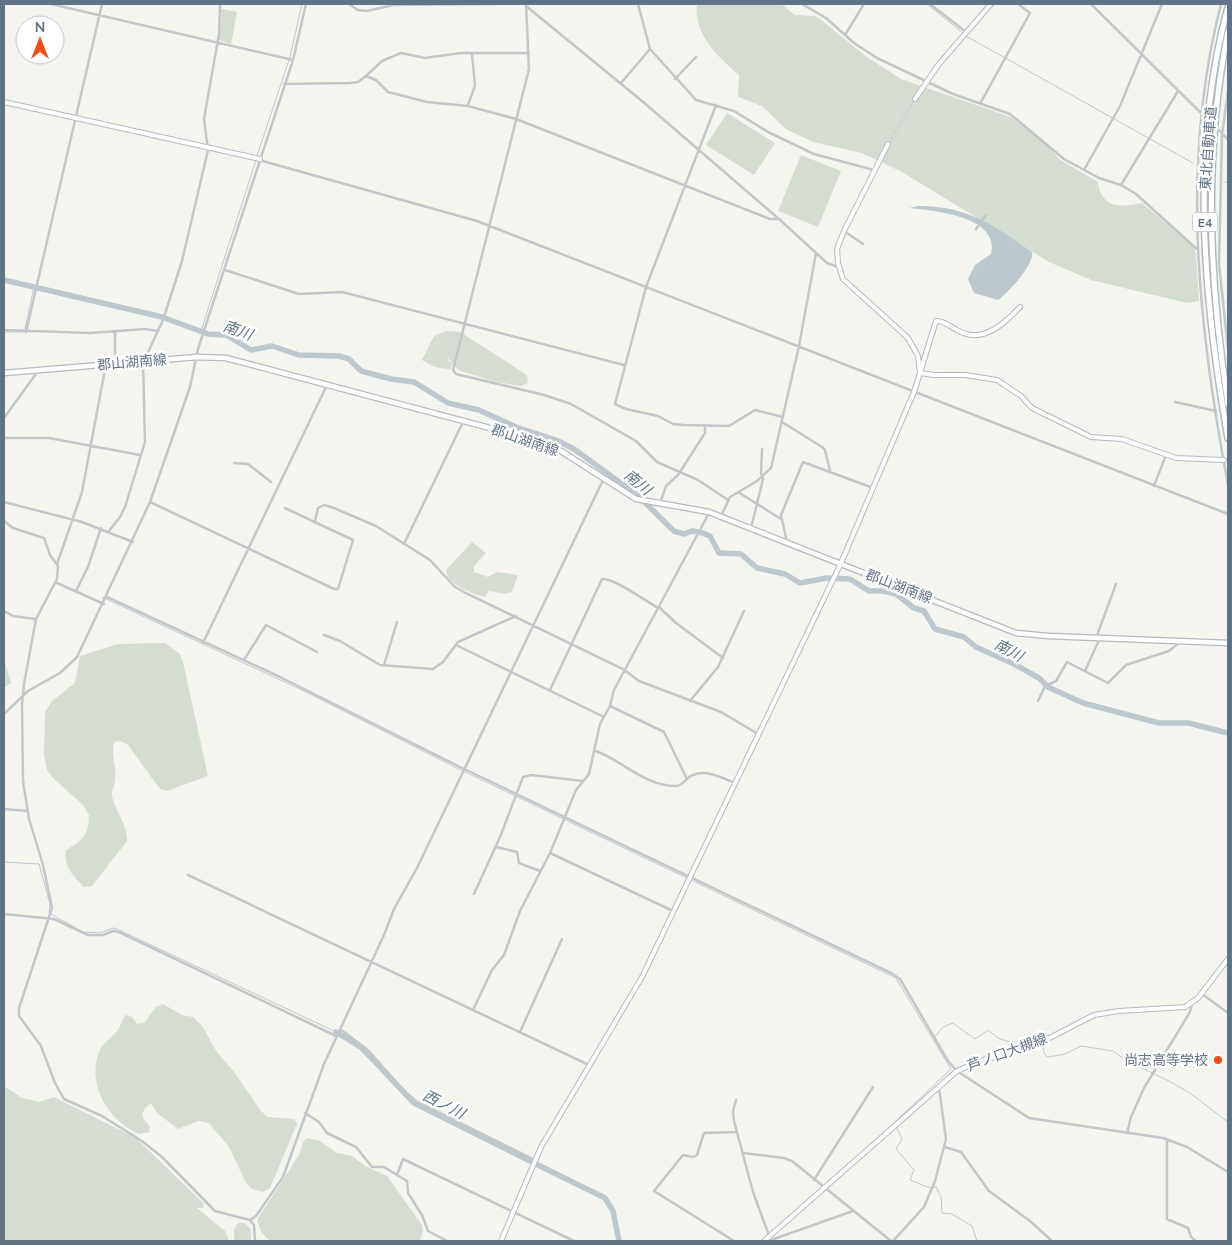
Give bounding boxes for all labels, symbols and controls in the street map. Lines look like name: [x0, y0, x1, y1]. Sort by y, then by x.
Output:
north arrow: [15, 15, 65, 65]
text: N: [35, 18, 45, 36]
street label: 東北自動車道: [1196, 105, 1220, 191]
road number: E4: [1192, 212, 1218, 232]
water label: 南川: [221, 316, 257, 345]
street label: 郡山湖南線: [96, 350, 168, 374]
street label: 郡山湖南線: [489, 420, 561, 460]
water label: 南川: [620, 465, 657, 500]
street label: 郡山湖南線: [863, 565, 935, 607]
water label: 南川: [991, 635, 1028, 666]
street label: 芦ノ口大槻線: [964, 1029, 1050, 1075]
place label: 尚志高等学校: [1124, 1051, 1208, 1069]
marker: 尚志高等学校: [1212, 1054, 1224, 1066]
water label: 西ノ川: [420, 1085, 470, 1124]

